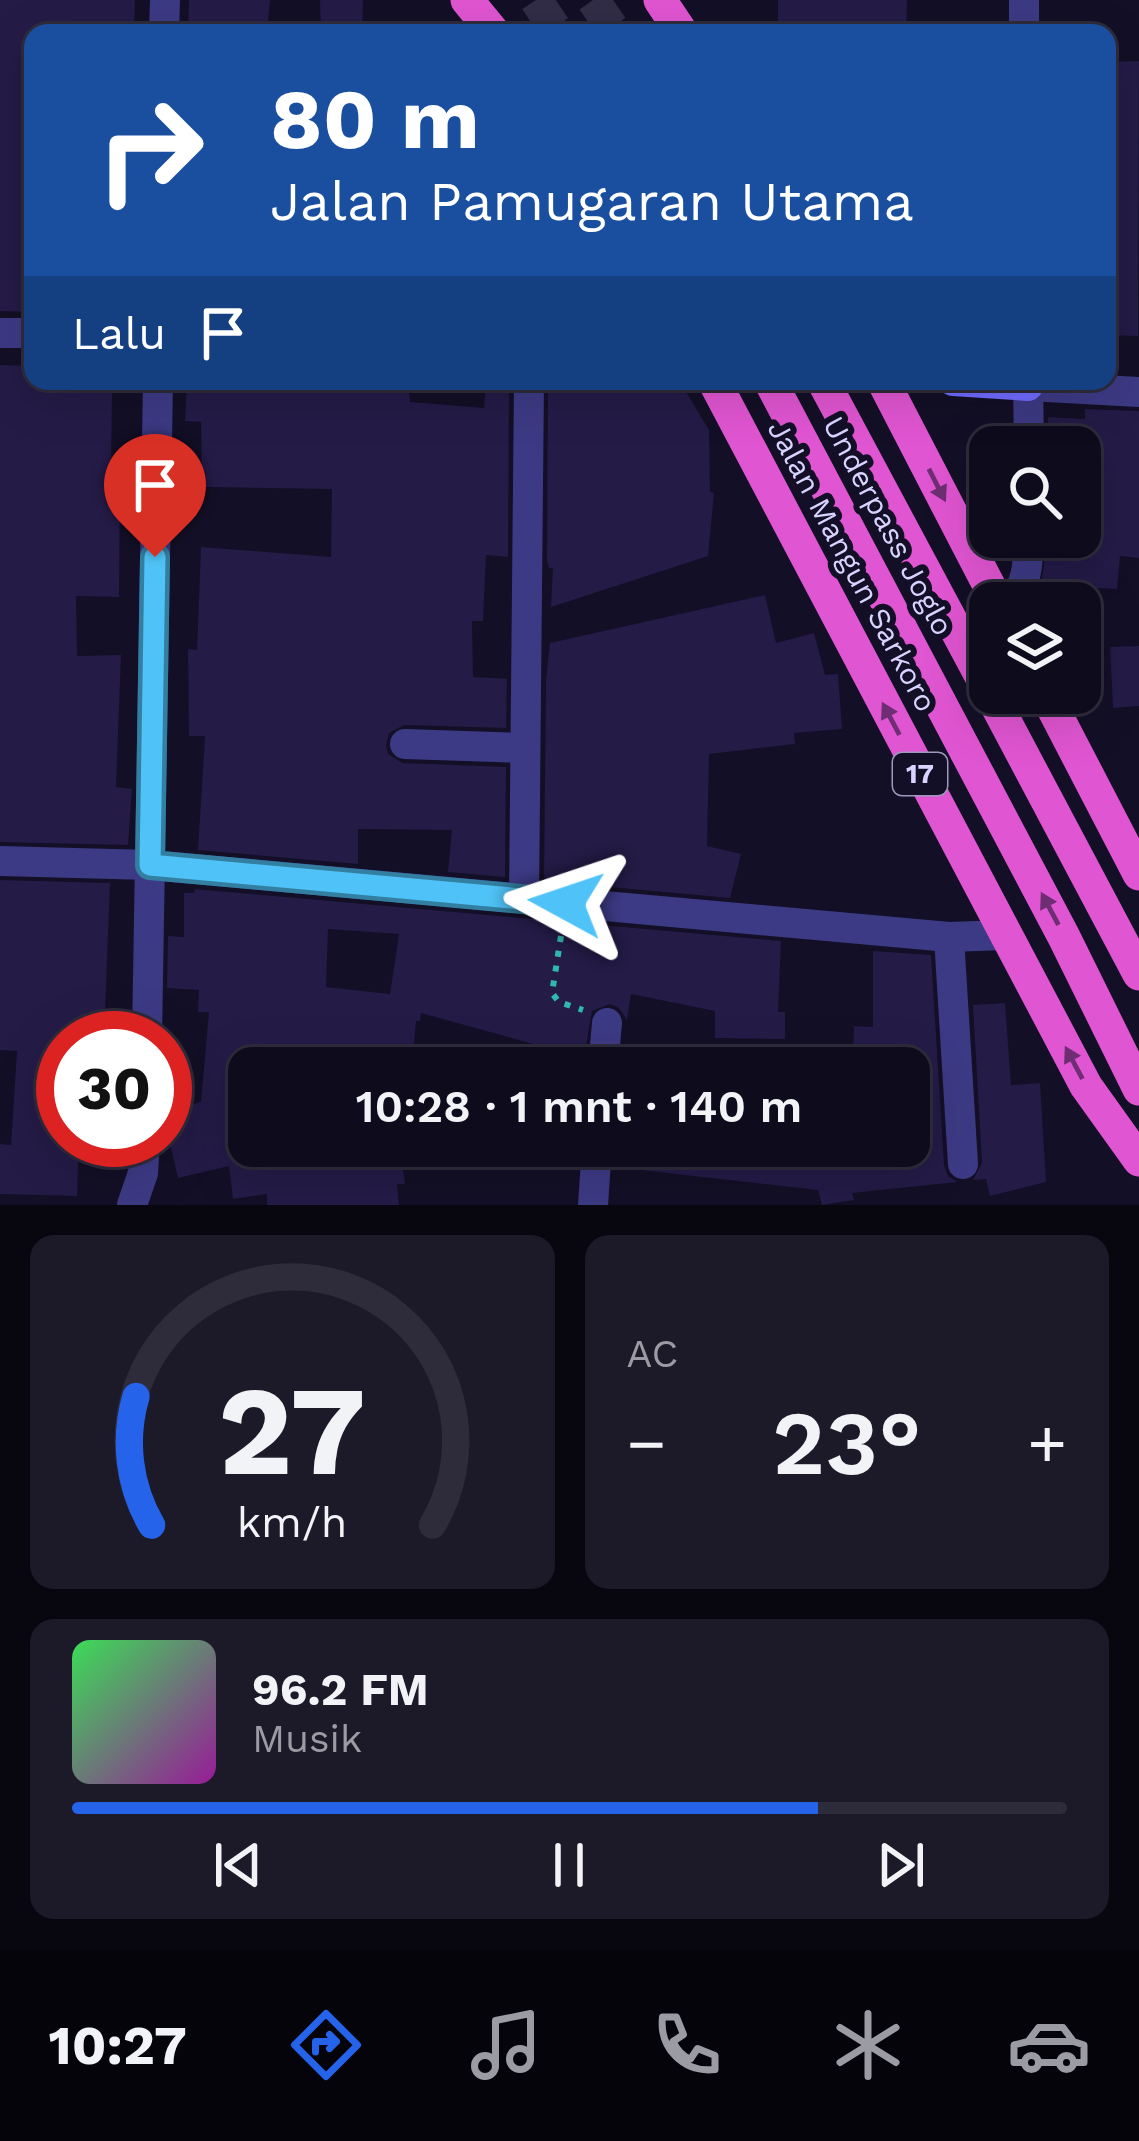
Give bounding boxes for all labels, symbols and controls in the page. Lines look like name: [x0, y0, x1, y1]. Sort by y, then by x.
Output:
text: 80 m: [270, 70, 480, 168]
icon: right: [72, 72, 228, 228]
text: Jalan Pamugaran Utama: [270, 170, 914, 233]
icon: arrive: [190, 300, 256, 366]
text: Lalu: [72, 307, 166, 360]
street label: Underpass Joglo: [816, 410, 961, 641]
street label: Jalan Mangun Sarkoro: [761, 414, 944, 717]
map controls: [969, 426, 1101, 714]
button: search: [969, 426, 1101, 558]
pin: [104, 434, 206, 557]
icon: arrive: [122, 452, 188, 518]
one-way arrow: [926, 468, 946, 502]
button: layers: [969, 582, 1101, 714]
one-way arrow: [882, 701, 902, 736]
road number: 17: [893, 753, 947, 795]
position arrow: [503, 840, 629, 966]
one-way arrow: [1040, 892, 1060, 927]
speed limit sign: 30: [36, 1011, 192, 1167]
one-way arrow: [1064, 1046, 1085, 1081]
text: 10:28 · 1 mnt · 140 m: [356, 1080, 802, 1133]
text: AC: [627, 1331, 678, 1376]
text: 27: [218, 1358, 366, 1504]
text: 23°: [772, 1390, 922, 1496]
text: −: [627, 1405, 666, 1482]
text: +: [1027, 1405, 1067, 1482]
text: km/h: [237, 1497, 347, 1547]
text: 96.2 FM: [252, 1663, 429, 1716]
text: Musik: [252, 1716, 362, 1761]
icon: previous: [205, 1832, 271, 1898]
icon: pause: [536, 1832, 602, 1898]
icon: next: [868, 1832, 934, 1898]
icon: directions: [284, 2003, 368, 2087]
icon: music: [464, 2003, 548, 2087]
icon: phone: [645, 2003, 729, 2087]
icon: climate: [826, 2003, 910, 2087]
icon: car: [1007, 2003, 1091, 2087]
text: 10:27: [48, 2014, 187, 2077]

